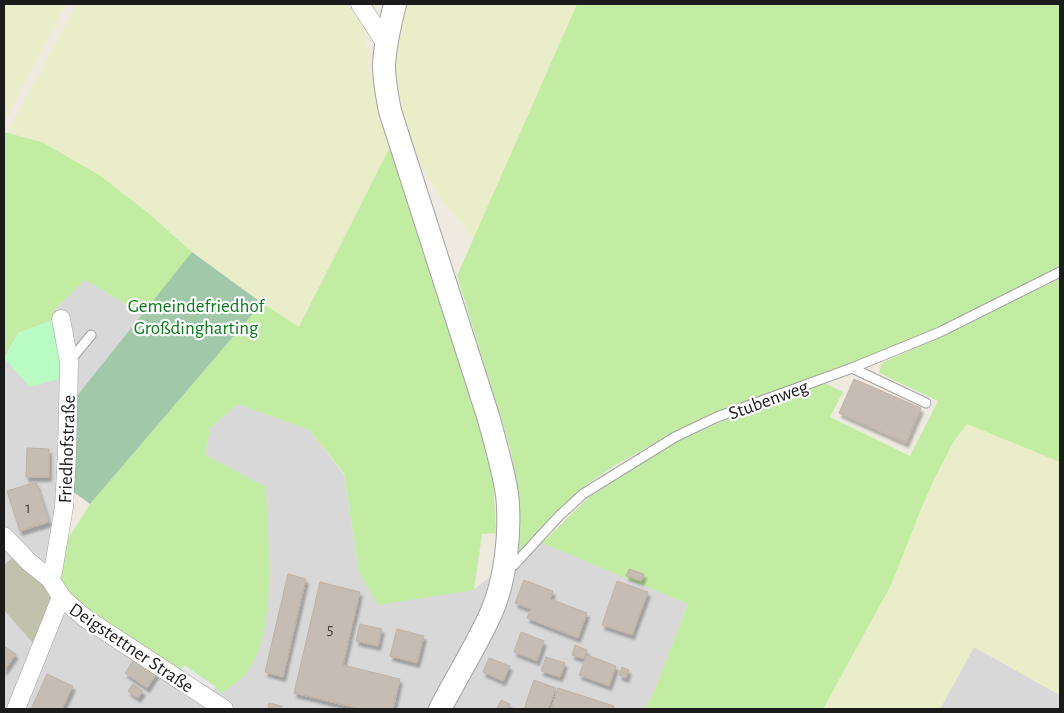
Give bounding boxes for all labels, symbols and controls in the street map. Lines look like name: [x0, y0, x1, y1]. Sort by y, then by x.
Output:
park label: Gemeindefriedhof Großdingharting: [128, 297, 265, 338]
street label: Stubenweg: [726, 377, 811, 424]
street label: Friedhofstraße: [56, 394, 79, 504]
house number: 1: [25, 500, 31, 516]
street label: Deigstettner Straße: [66, 600, 197, 697]
house number: 5: [327, 621, 333, 637]

